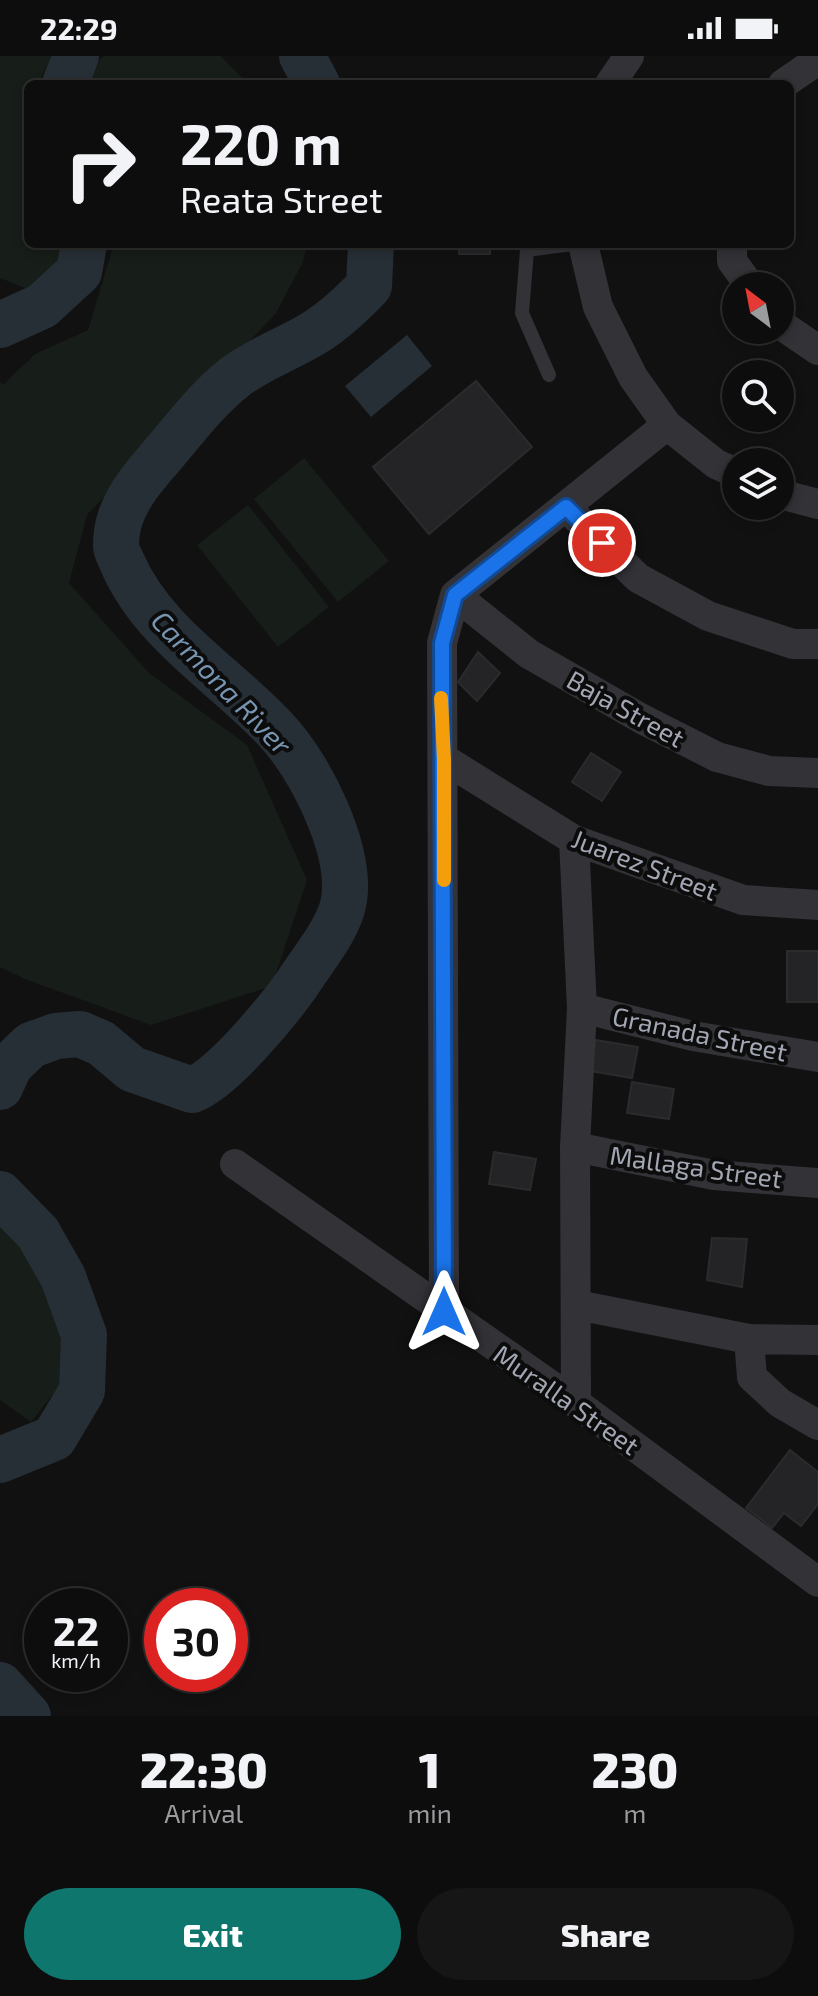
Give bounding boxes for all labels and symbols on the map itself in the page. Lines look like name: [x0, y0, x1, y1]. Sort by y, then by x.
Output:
north arrow: [722, 272, 794, 344]
pin: [568, 509, 636, 577]
water label: Carmona River: [145, 603, 300, 762]
street label: Baja Street: [562, 663, 690, 753]
street label: Juarez Street: [568, 822, 722, 906]
street label: Granada Street: [610, 999, 790, 1067]
street label: Mallaga Street: [608, 1139, 784, 1193]
position arrow: [402, 1270, 486, 1354]
street label: Muralla Street: [488, 1338, 646, 1461]
speed limit sign: 30: [144, 1588, 248, 1692]

